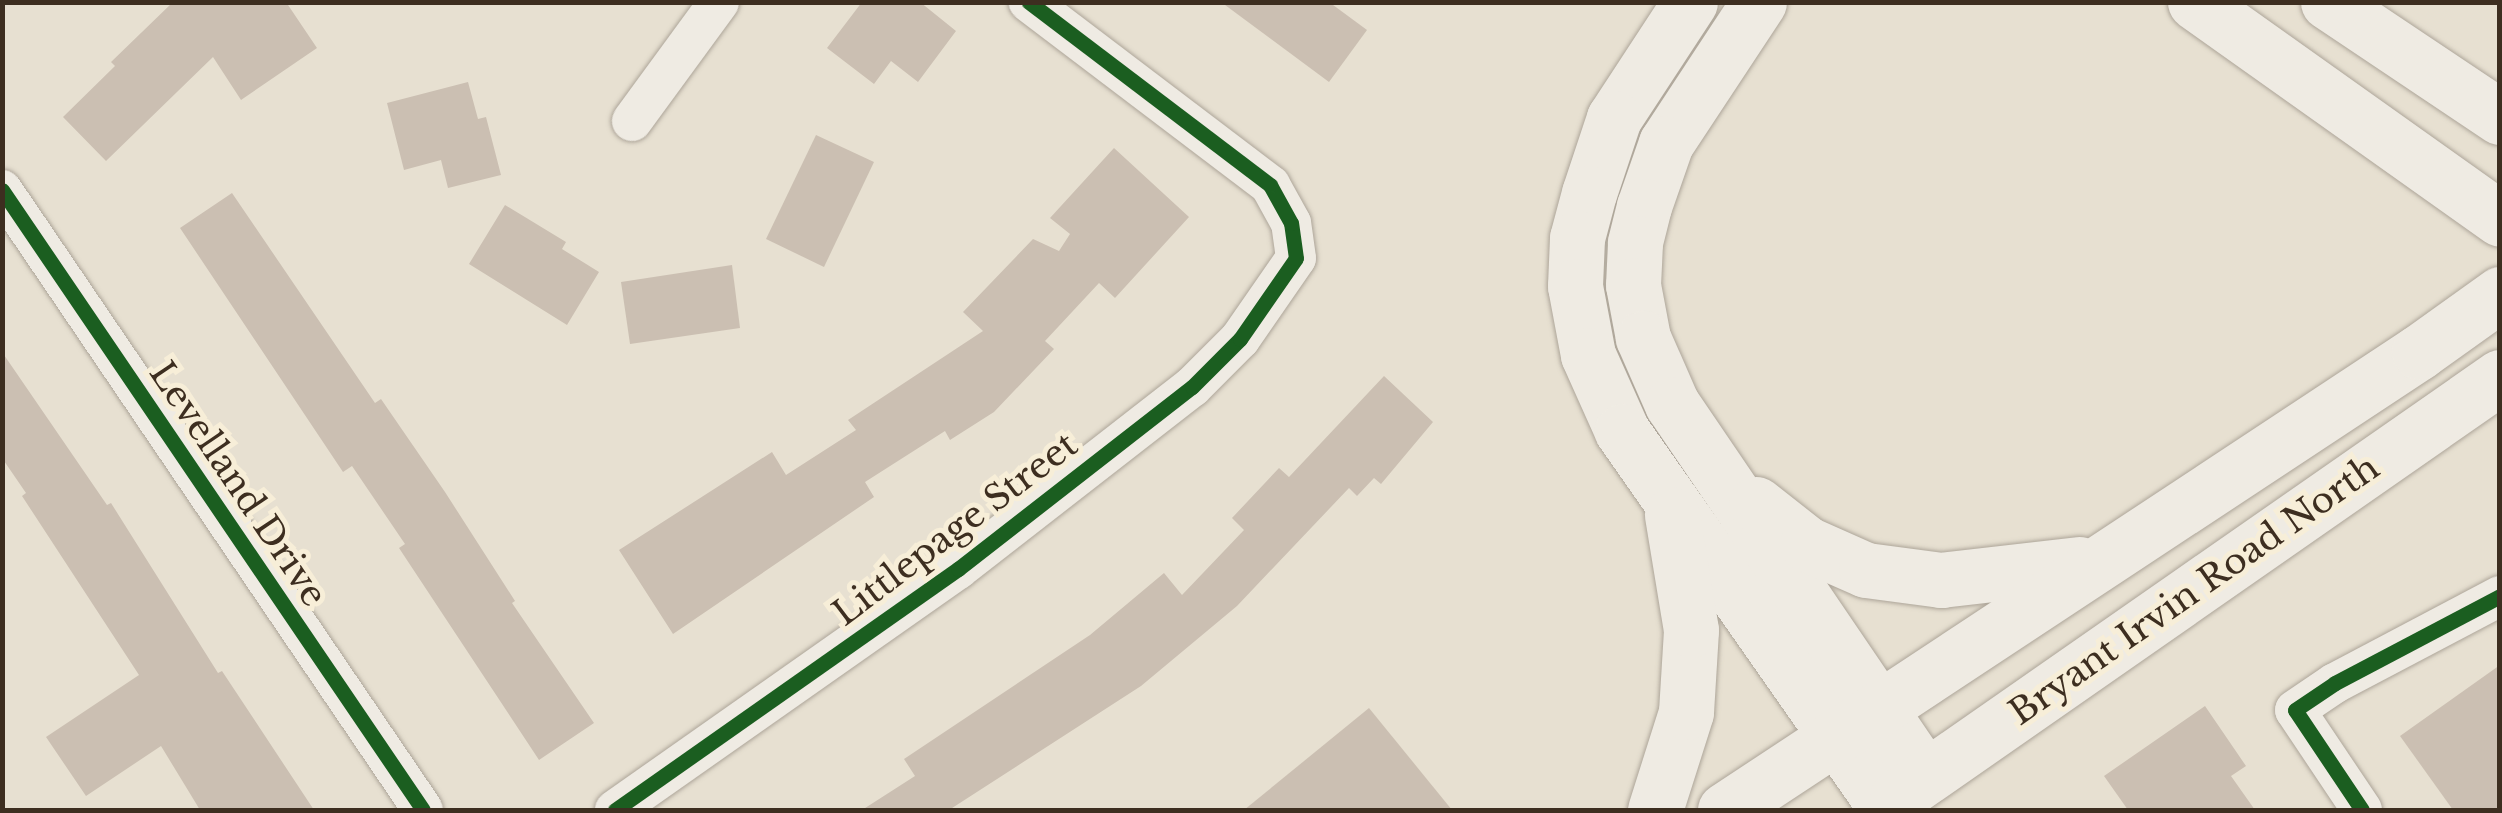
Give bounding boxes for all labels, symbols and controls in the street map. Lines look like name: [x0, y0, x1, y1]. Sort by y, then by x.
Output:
street label: Levelland Drive: [141, 354, 335, 614]
street label: Littlepage Street: [825, 424, 1085, 634]
street label: Bryant Irvin Road North: [2001, 446, 2387, 734]

